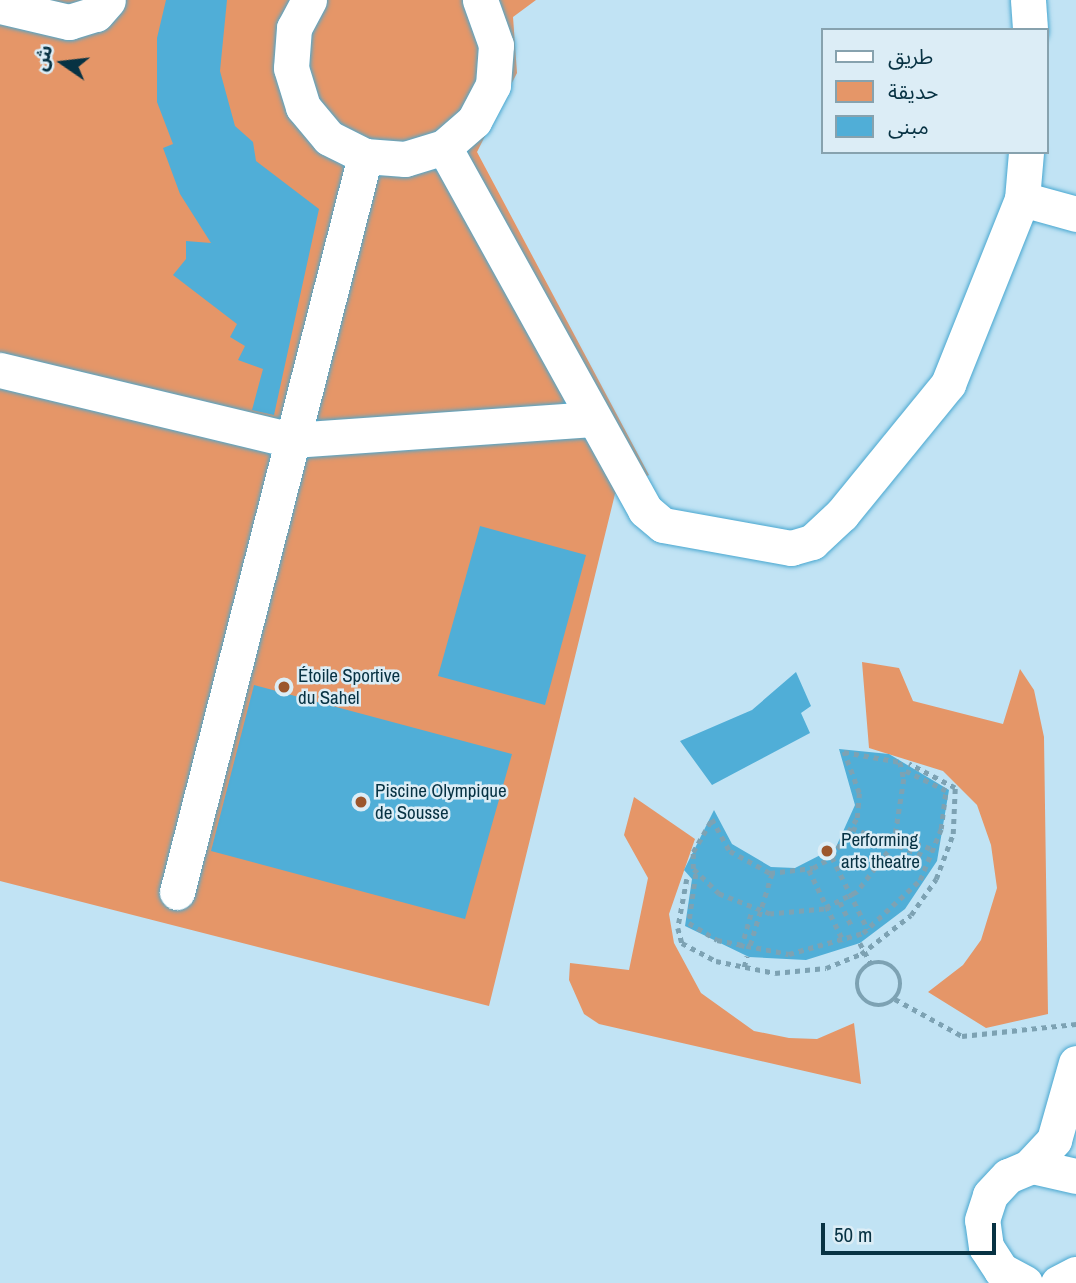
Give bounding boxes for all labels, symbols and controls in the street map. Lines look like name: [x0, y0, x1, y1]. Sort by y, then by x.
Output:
north arrow: [28, 28, 98, 98]
legend: [820, 28, 1048, 154]
text: ش: [27, 42, 58, 74]
text: طريق: [888, 42, 933, 71]
text: حديقة: [888, 77, 938, 106]
text: مبنى: [888, 112, 929, 141]
place label: Étoile Sportive du Sahel: [298, 665, 400, 709]
marker: Étoile Sportive du Sahel: [276, 679, 292, 695]
place label: Piscine Olympique de Sousse: [375, 780, 507, 824]
marker: Piscine Olympique de Sousse: [353, 794, 369, 810]
place label: Performing arts theatre: [841, 829, 920, 873]
marker: Performing arts theatre: [819, 843, 835, 859]
scale bar: [824, 1210, 999, 1254]
text: 50 m: [834, 1220, 872, 1249]

